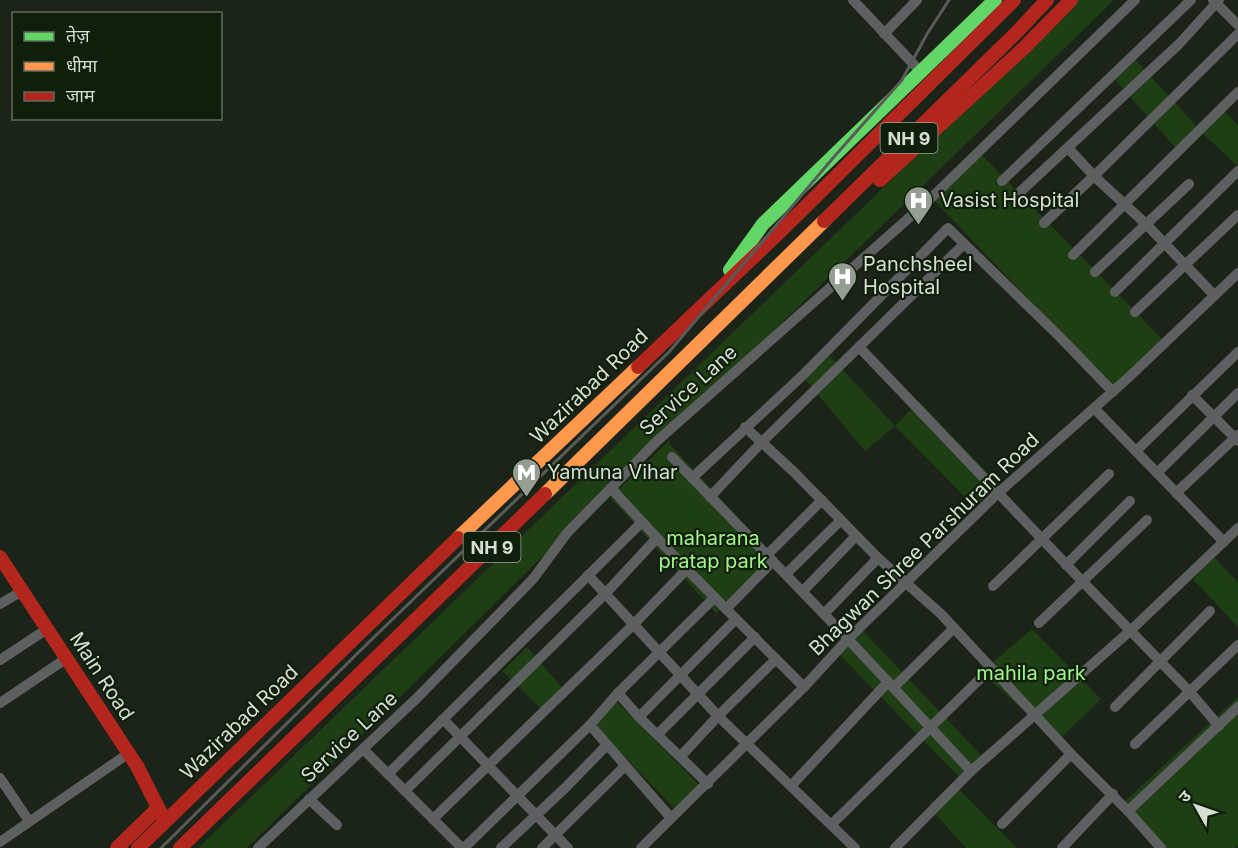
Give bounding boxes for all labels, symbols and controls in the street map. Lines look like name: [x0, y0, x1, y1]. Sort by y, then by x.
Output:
legend: [12, 12, 222, 120]
text: तेज़: [66, 25, 90, 46]
text: धीमा: [66, 55, 97, 76]
text: जाम: [66, 85, 96, 106]
road number: NH 9: [880, 123, 938, 153]
hospital icon: Vasist Hospital: [903, 184, 935, 226]
place label: Vasist Hospital: [940, 188, 1079, 212]
place label: Panchsheel Hospital: [863, 252, 973, 299]
hospital icon: Panchsheel Hospital: [826, 260, 858, 302]
street label: Wazirabad Road: [525, 324, 653, 448]
street label: Service Lane: [634, 340, 742, 440]
street label: Bhagwan Shree Parshuram Road: [804, 428, 1044, 660]
metro station icon: Yamuna Vihar: [510, 456, 542, 498]
place label: Yamuna Vihar: [547, 460, 678, 484]
park label: maharana pratap park: [658, 526, 768, 573]
road number: NH 9: [464, 532, 520, 562]
street label: Main Road: [65, 628, 139, 724]
street label: Wazirabad Road: [175, 660, 303, 784]
park label: mahila park: [976, 661, 1086, 685]
street label: Service Lane: [296, 686, 402, 788]
north arrow: [1166, 776, 1226, 836]
text: उ: [1174, 786, 1196, 806]

